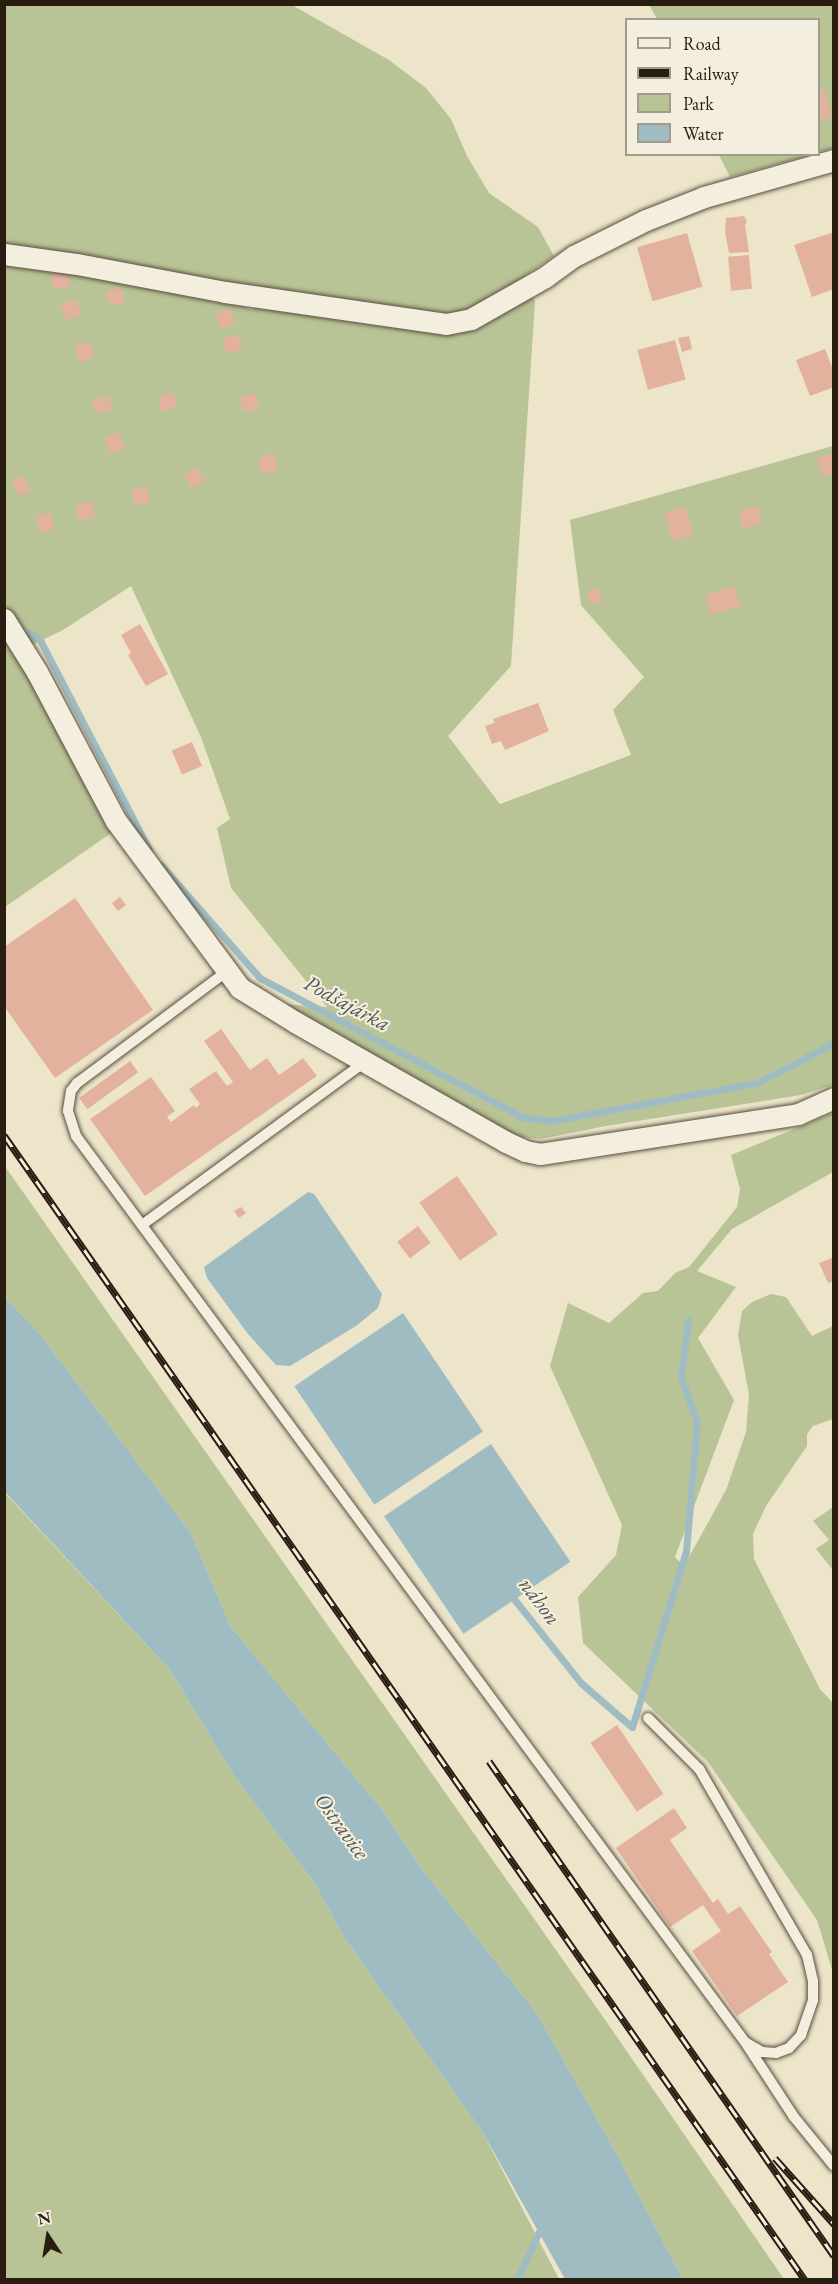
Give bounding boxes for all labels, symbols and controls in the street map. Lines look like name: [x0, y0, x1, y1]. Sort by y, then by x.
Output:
legend: [625, 18, 820, 156]
text: Road: [683, 32, 721, 55]
text: Railway: [683, 62, 739, 85]
text: Park: [683, 92, 714, 115]
text: Water: [683, 122, 724, 145]
water label: Podšajárka: [299, 969, 395, 1037]
water label: náhon: [514, 1572, 566, 1630]
water label: Ostravice: [309, 1788, 375, 1864]
north arrow: [18, 2206, 78, 2266]
text: N: [36, 2206, 53, 2230]

